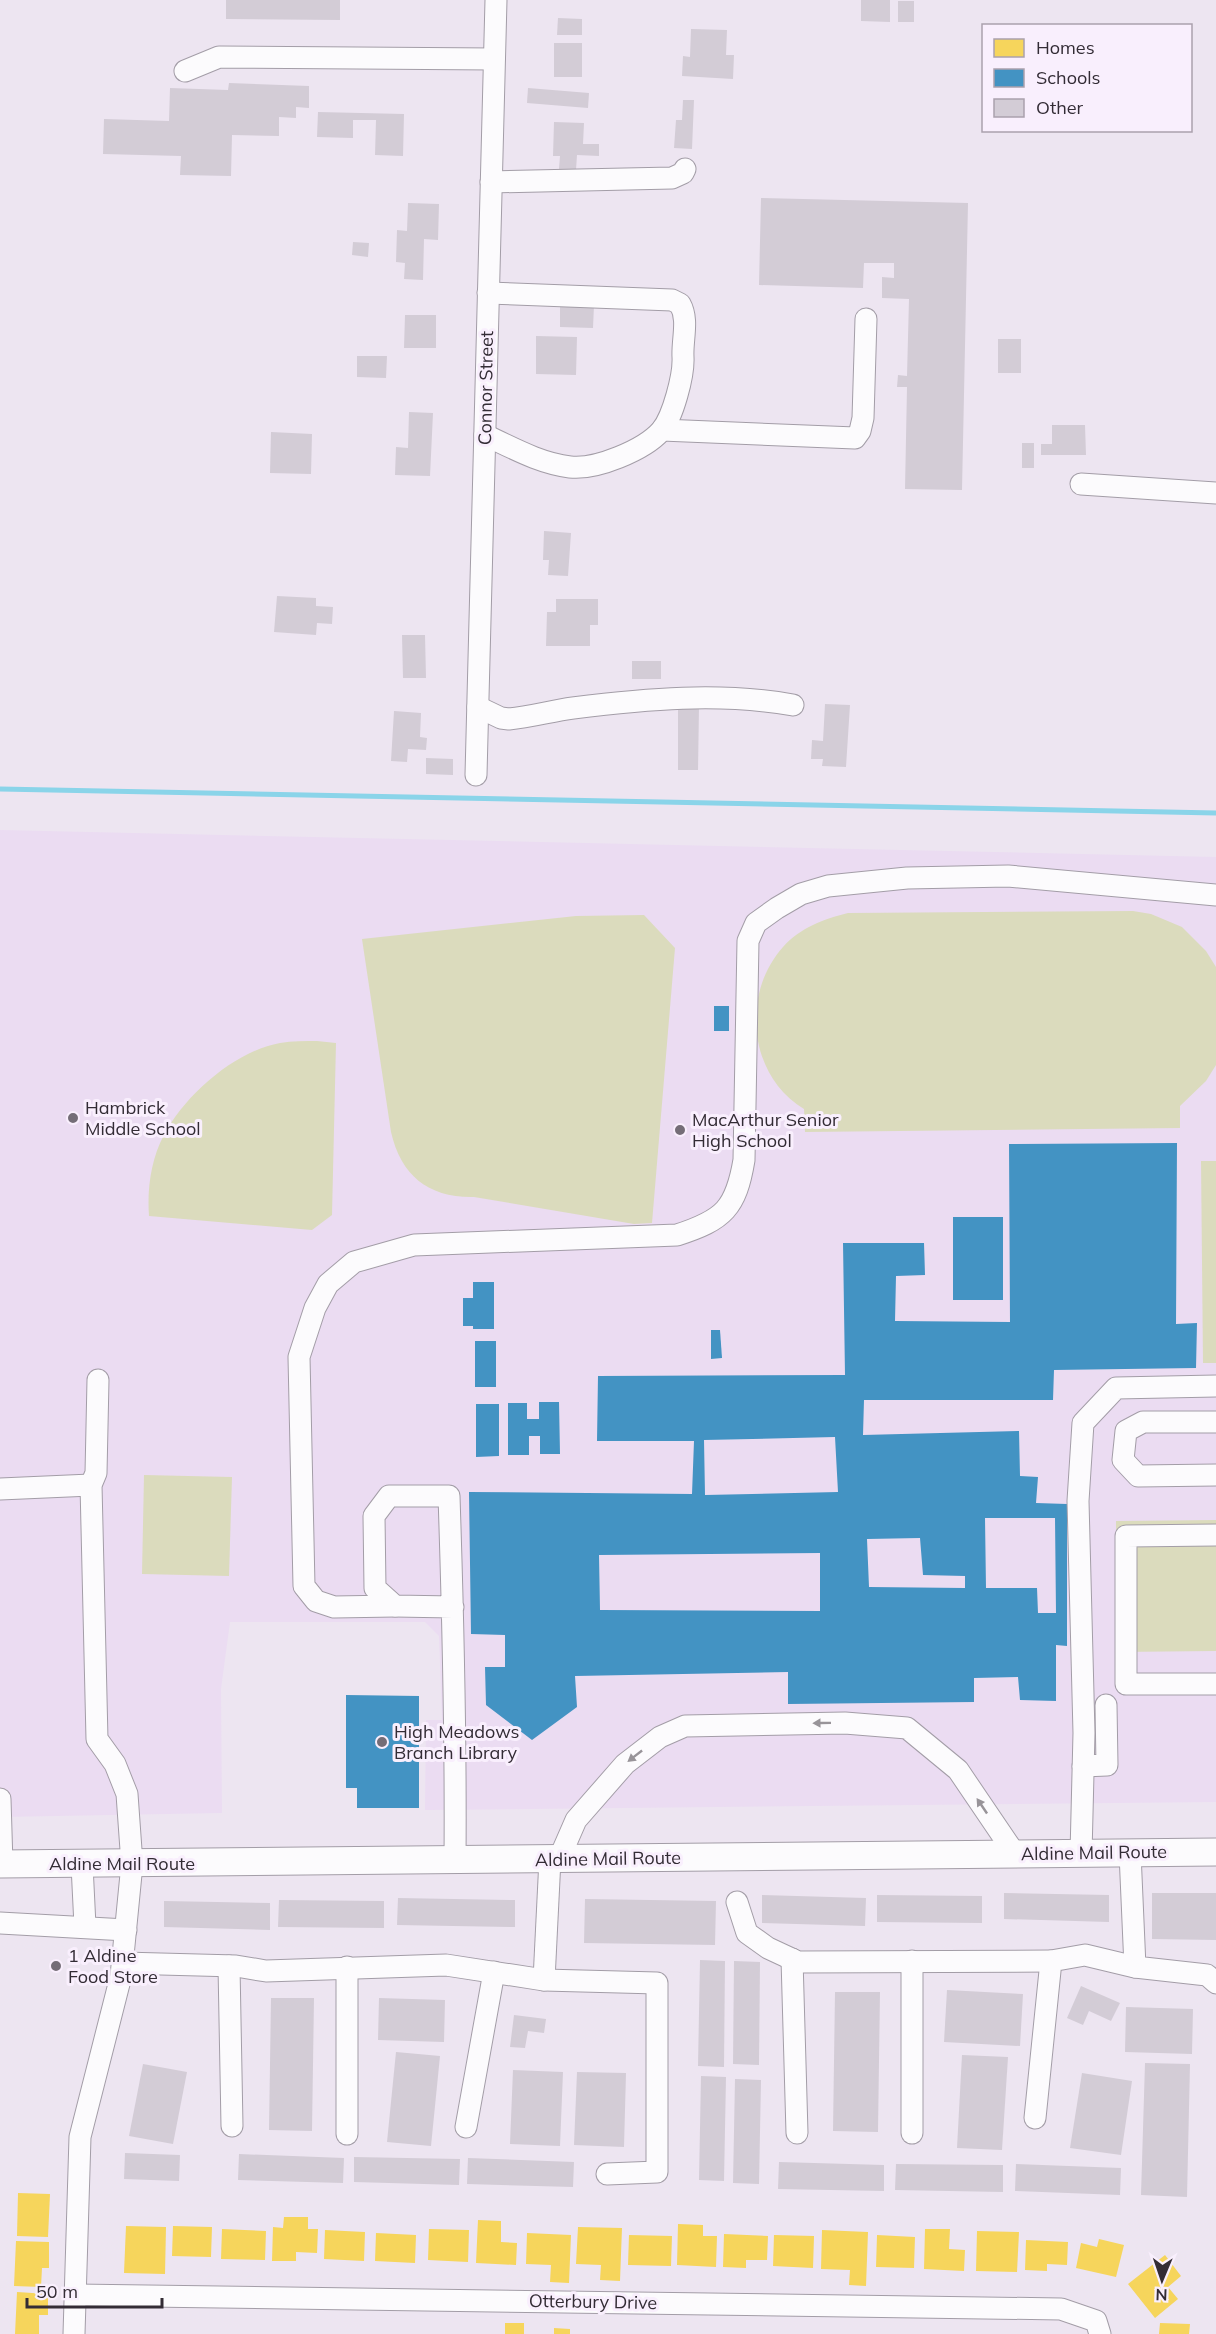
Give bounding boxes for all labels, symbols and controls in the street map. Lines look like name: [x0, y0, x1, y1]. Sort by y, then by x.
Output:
legend: [982, 24, 1192, 132]
text: Homes: [1036, 36, 1095, 59]
text: Schools: [1036, 66, 1101, 89]
text: Other: [1036, 96, 1084, 119]
street label: Connor Street: [473, 331, 498, 445]
place label: Hambrick Middle School: [85, 1096, 201, 1140]
place label: MacArthur Senior High School: [692, 1108, 839, 1152]
marker: Hambrick Middle School: [66, 1111, 80, 1125]
marker: MacArthur Senior High School: [673, 1123, 687, 1137]
one-way arrow: [812, 1719, 831, 1728]
place label: High Meadows Branch Library: [394, 1720, 520, 1764]
marker: High Meadows Branch Library: [375, 1735, 389, 1749]
one-way arrow: [628, 1749, 643, 1761]
one-way arrow: [977, 1798, 988, 1814]
street label: Aldine Mail Route: [1021, 1840, 1167, 1865]
street label: Aldine Mail Route: [535, 1846, 681, 1871]
street label: Aldine Mail Route: [49, 1852, 195, 1875]
place label: 1 Aldine Food Store: [68, 1944, 158, 1988]
marker: 1 Aldine Food Store: [49, 1959, 63, 1973]
north arrow: [1132, 2250, 1192, 2310]
scale bar: [27, 2271, 162, 2309]
text: 50 m: [36, 2280, 78, 2303]
text: N: [1155, 2285, 1168, 2305]
street label: Otterbury Drive: [529, 2289, 657, 2314]

